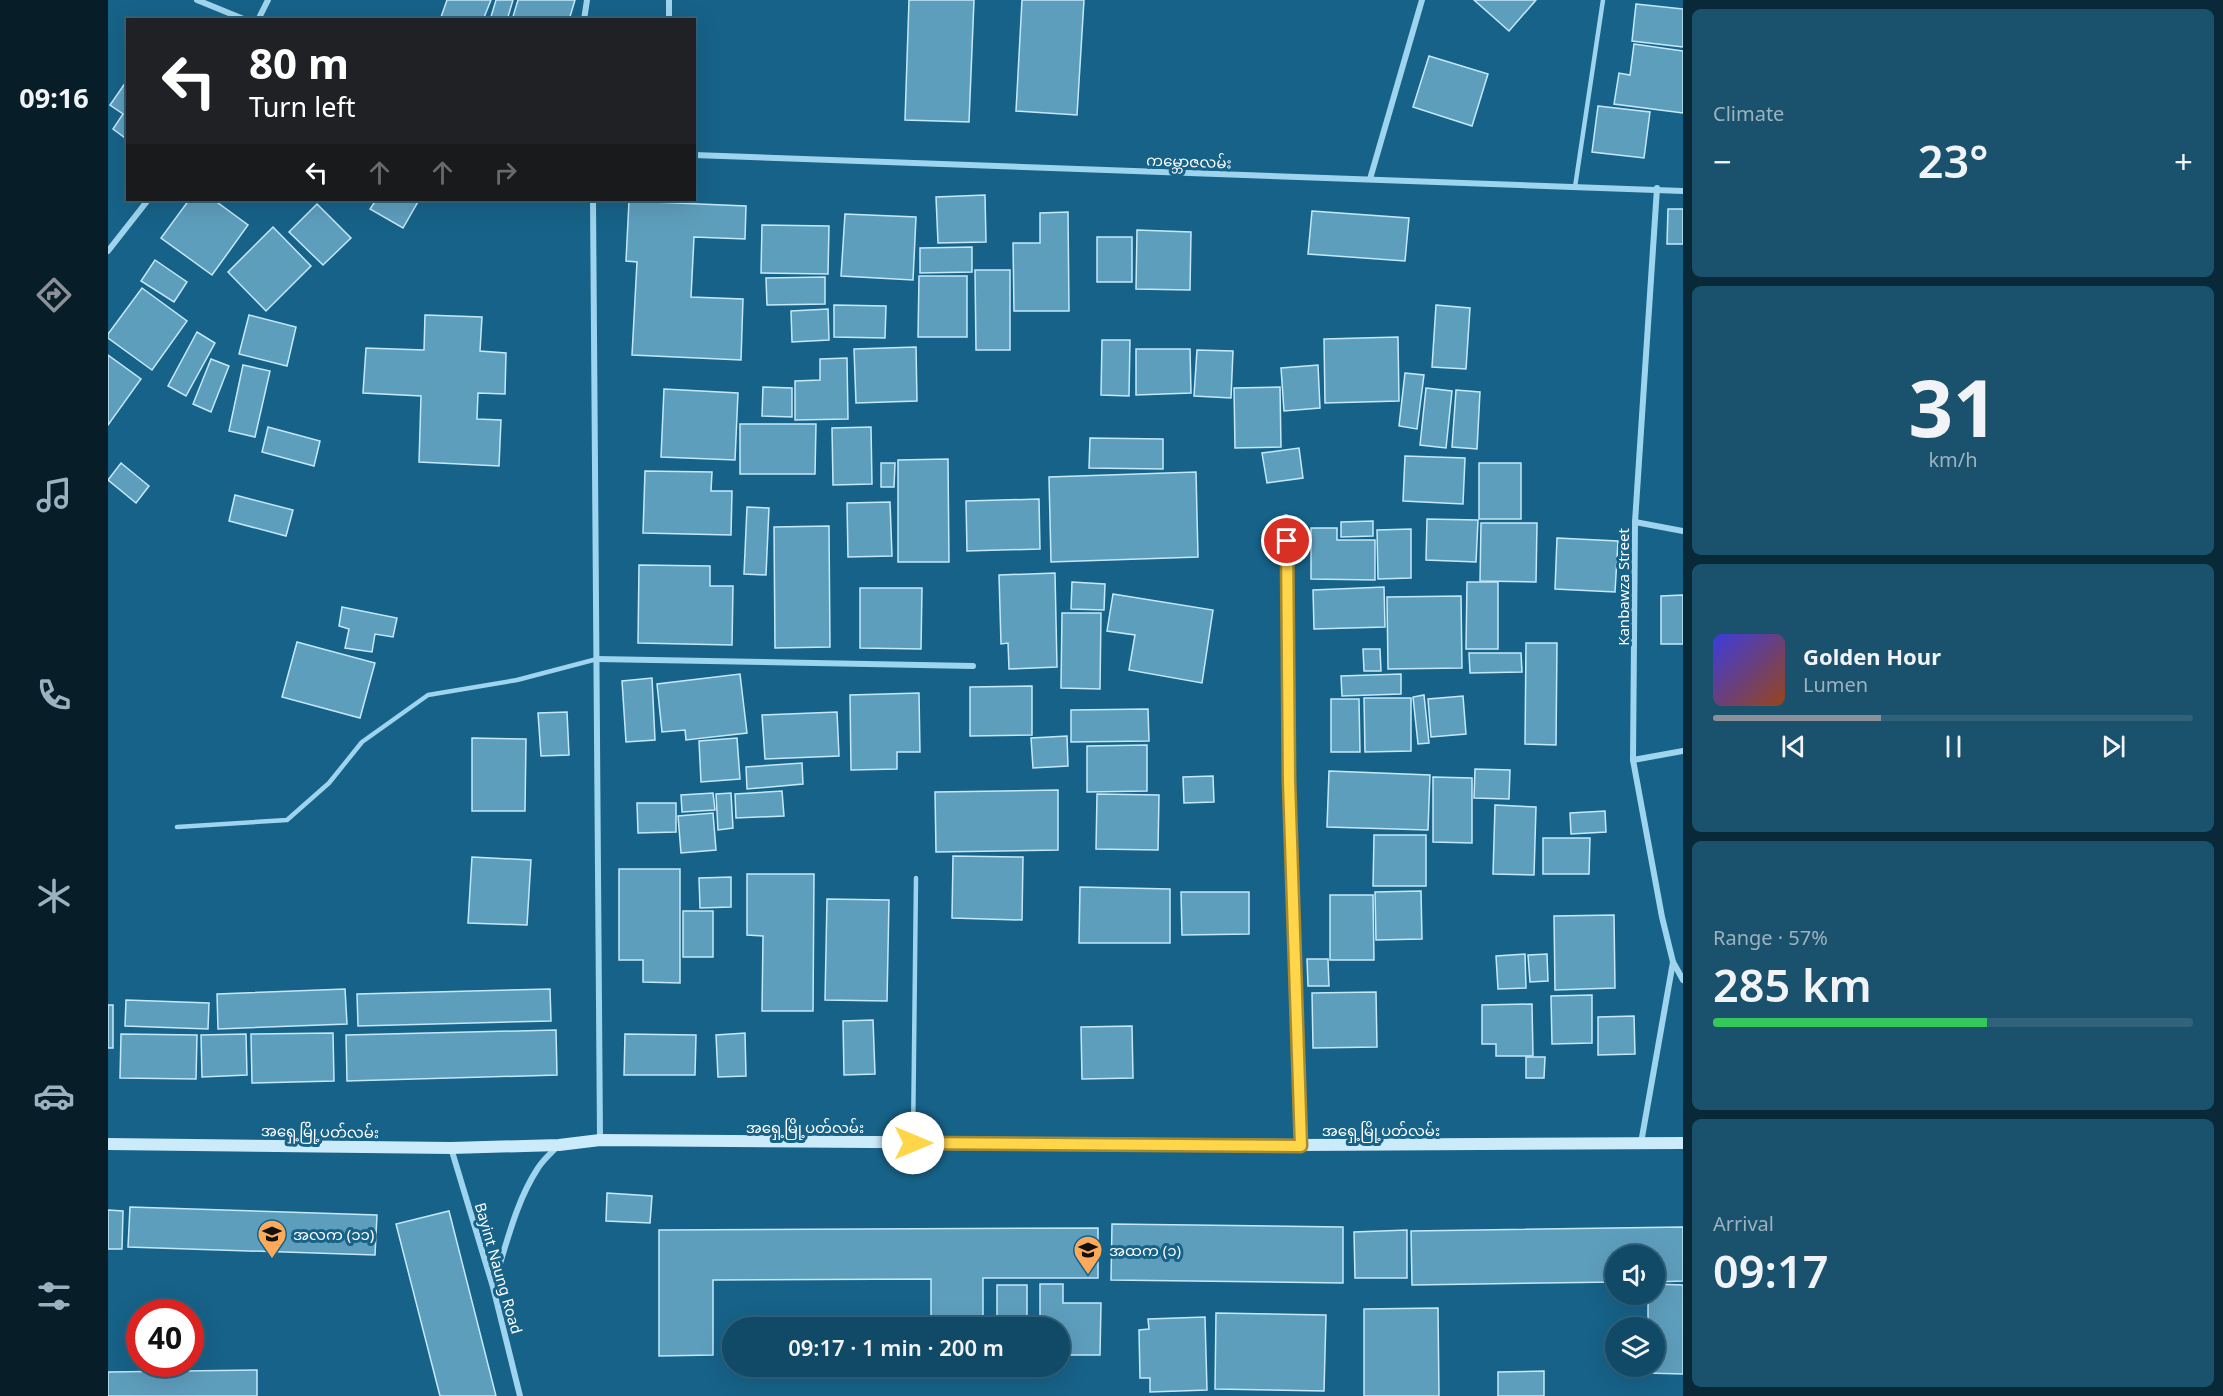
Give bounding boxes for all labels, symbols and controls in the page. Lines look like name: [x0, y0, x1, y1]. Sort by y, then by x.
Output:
text: 80 m: [249, 34, 349, 91]
icon: left: [150, 42, 228, 120]
text: 09:16: [19, 79, 89, 116]
text: Turn left: [249, 88, 355, 125]
text: Climate: [1713, 100, 1784, 127]
text: 23°: [1918, 130, 1988, 191]
text: −: [1713, 139, 1732, 184]
text: +: [2174, 139, 2193, 184]
street label: ကမ္ဘောဇလမ်း: [1146, 150, 1232, 175]
icon: left: [300, 156, 333, 189]
icon: ahead: [363, 156, 396, 189]
icon: ahead: [426, 156, 459, 189]
icon: right: [489, 156, 522, 189]
icon: directions: [33, 274, 75, 316]
text: 31: [1908, 354, 1998, 460]
text: km/h: [1928, 446, 1978, 473]
icon: music: [33, 474, 75, 516]
pin: [1261, 515, 1312, 566]
icon: arrive: [1270, 524, 1303, 557]
street label: Kanbawza Street: [1613, 528, 1633, 646]
text: Golden Hour: [1803, 641, 1941, 671]
text: Lumen: [1803, 671, 1868, 698]
icon: phone: [33, 674, 75, 716]
icon: previous: [1777, 730, 1810, 763]
icon: pause: [1937, 730, 1970, 763]
icon: next: [2097, 730, 2130, 763]
icon: climate: [33, 875, 75, 917]
text: Range · 57%: [1713, 924, 1828, 951]
text: 285 km: [1713, 954, 1872, 1015]
icon: car: [33, 1075, 75, 1117]
position arrow: [881, 1111, 945, 1175]
street label: အရှေ့မြို့ပတ်လမ်း: [746, 1117, 864, 1140]
street label: အရှေ့မြို့ပတ်လမ်း: [261, 1120, 379, 1145]
street label: အရှေ့မြို့ပတ်လမ်း: [1322, 1120, 1440, 1143]
street label: Bayint Naung Road: [471, 1200, 527, 1336]
text: Arrival: [1713, 1210, 1774, 1237]
school or university icon: အလက (၁၁): [256, 1218, 288, 1260]
place label: အလက (၁၁): [293, 1224, 374, 1244]
school or university icon: အထက (၁): [1072, 1234, 1104, 1276]
place label: အထက (၁): [1109, 1240, 1181, 1260]
text: 09:17: [1713, 1240, 1828, 1301]
map controls: [1605, 1245, 1665, 1377]
button: sound: [1605, 1245, 1665, 1305]
icon: filters: [33, 1275, 75, 1317]
speed limit sign: 40: [126, 1299, 204, 1377]
button: layers: [1605, 1317, 1665, 1377]
text: 09:17 · 1 min · 200 m: [788, 1332, 1004, 1362]

